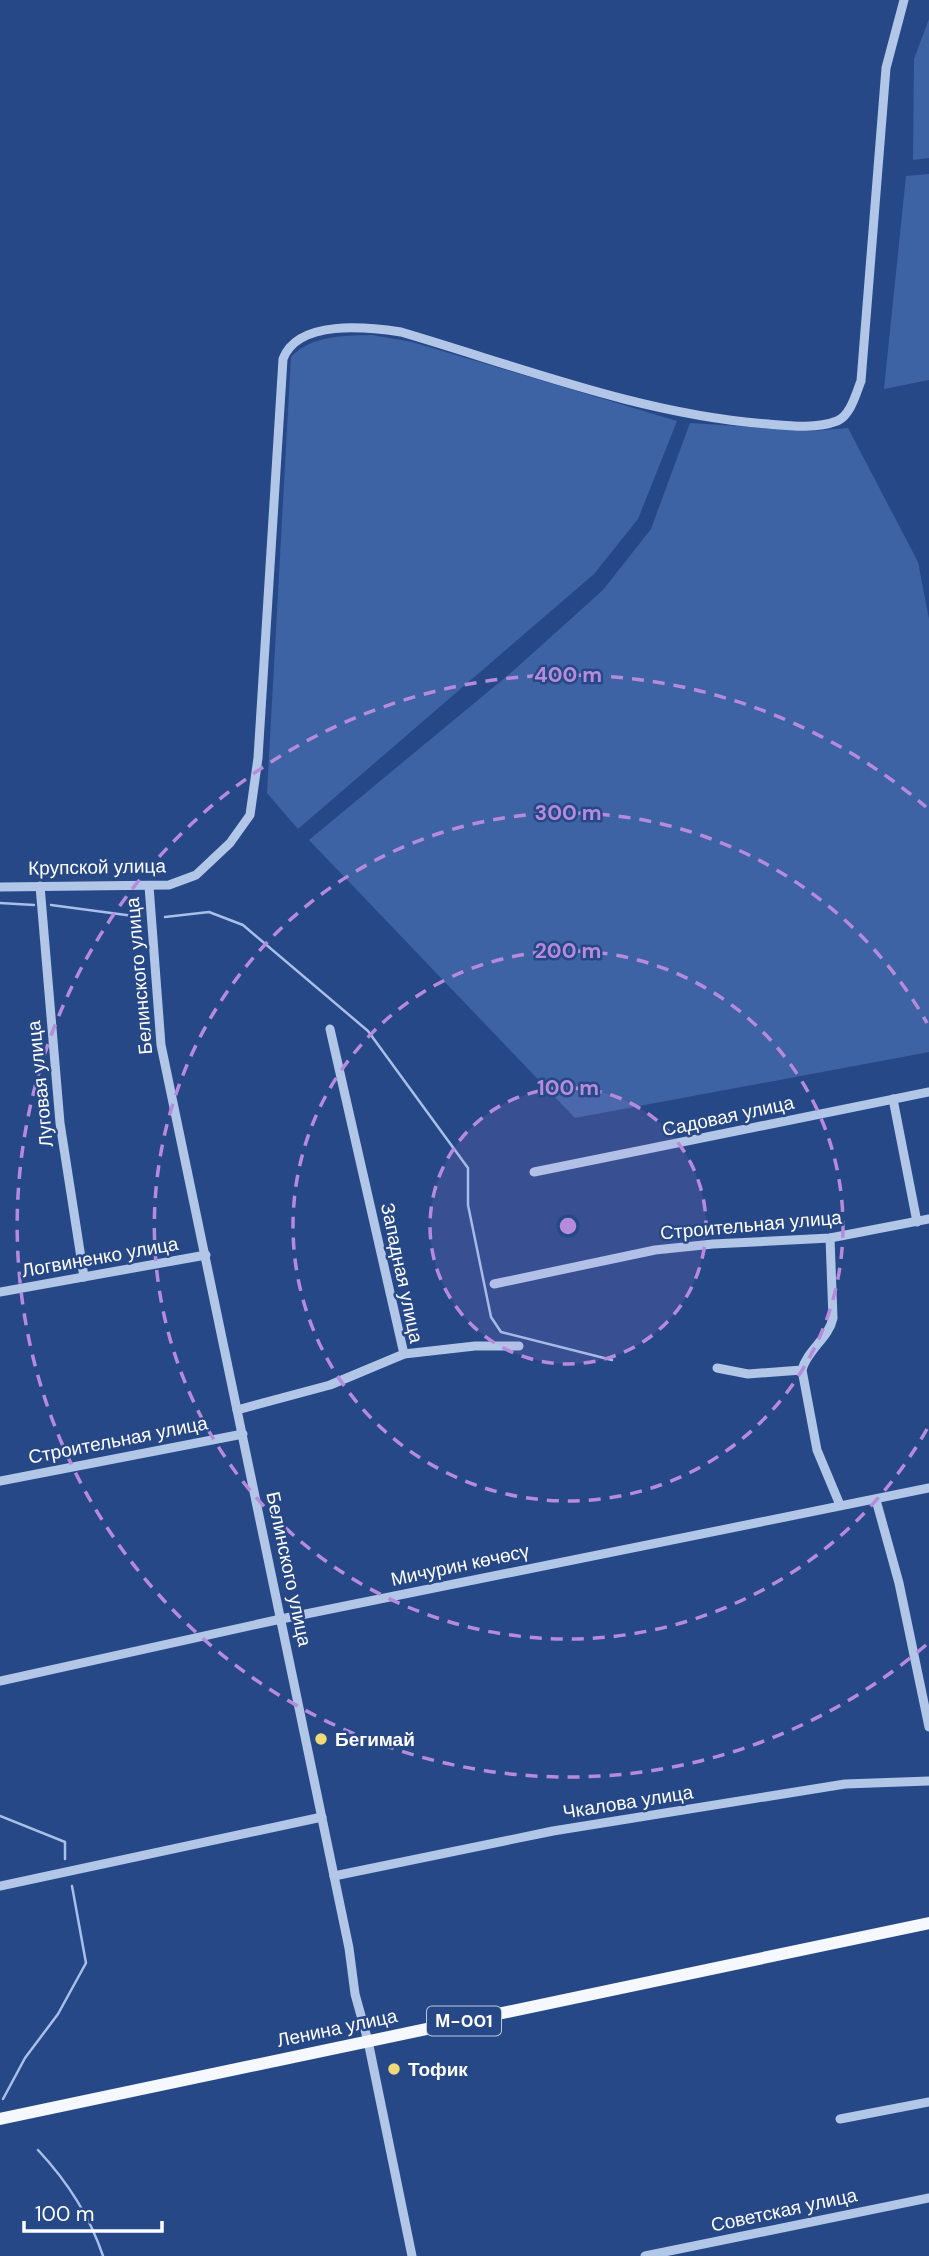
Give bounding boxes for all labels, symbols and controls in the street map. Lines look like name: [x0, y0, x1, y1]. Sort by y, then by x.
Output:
text: 400 m: [534, 661, 602, 689]
text: 300 m: [535, 799, 601, 827]
street label: Крупской улица: [28, 853, 166, 881]
street label: Белинского улица: [120, 896, 158, 1056]
text: 200 m: [535, 937, 601, 965]
street label: Луговая улица: [21, 1019, 59, 1149]
text: 100 m: [537, 1074, 599, 1102]
street label: Садовая улица: [660, 1090, 797, 1142]
street label: Западная улица: [375, 1201, 429, 1346]
street label: Строительная улица: [659, 1205, 843, 1245]
centre of rings: [556, 1214, 580, 1238]
street label: Логвиненко улица: [20, 1231, 181, 1283]
street label: Строительная улица: [26, 1410, 210, 1470]
street label: Белинского улица: [260, 1489, 318, 1649]
street label: Мичурин көчөсү: [389, 1538, 532, 1592]
place label: Бегимай: [335, 1727, 415, 1752]
marker: Бегимай: [313, 1731, 329, 1747]
street label: Чкалова улица: [561, 1779, 695, 1825]
street label: Ленина улица: [274, 2003, 400, 2053]
road number: М-001: [427, 2007, 501, 2036]
place label: Тофик: [408, 2057, 468, 2082]
marker: Тофик: [386, 2061, 402, 2077]
street label: Советская улица: [709, 2182, 860, 2238]
scale bar: [24, 2190, 163, 2234]
text: 100 m: [35, 2200, 95, 2228]

